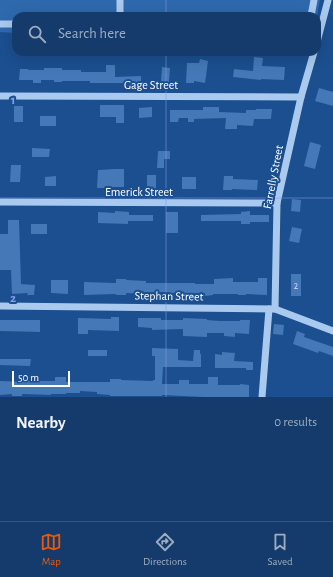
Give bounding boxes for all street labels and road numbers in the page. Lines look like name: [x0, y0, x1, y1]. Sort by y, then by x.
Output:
street label: Gage Street: [124, 79, 178, 91]
street label: Farrelly Street: [261, 144, 286, 210]
street label: Emerick Street: [105, 186, 173, 198]
street label: Stephan Street: [134, 289, 204, 303]

